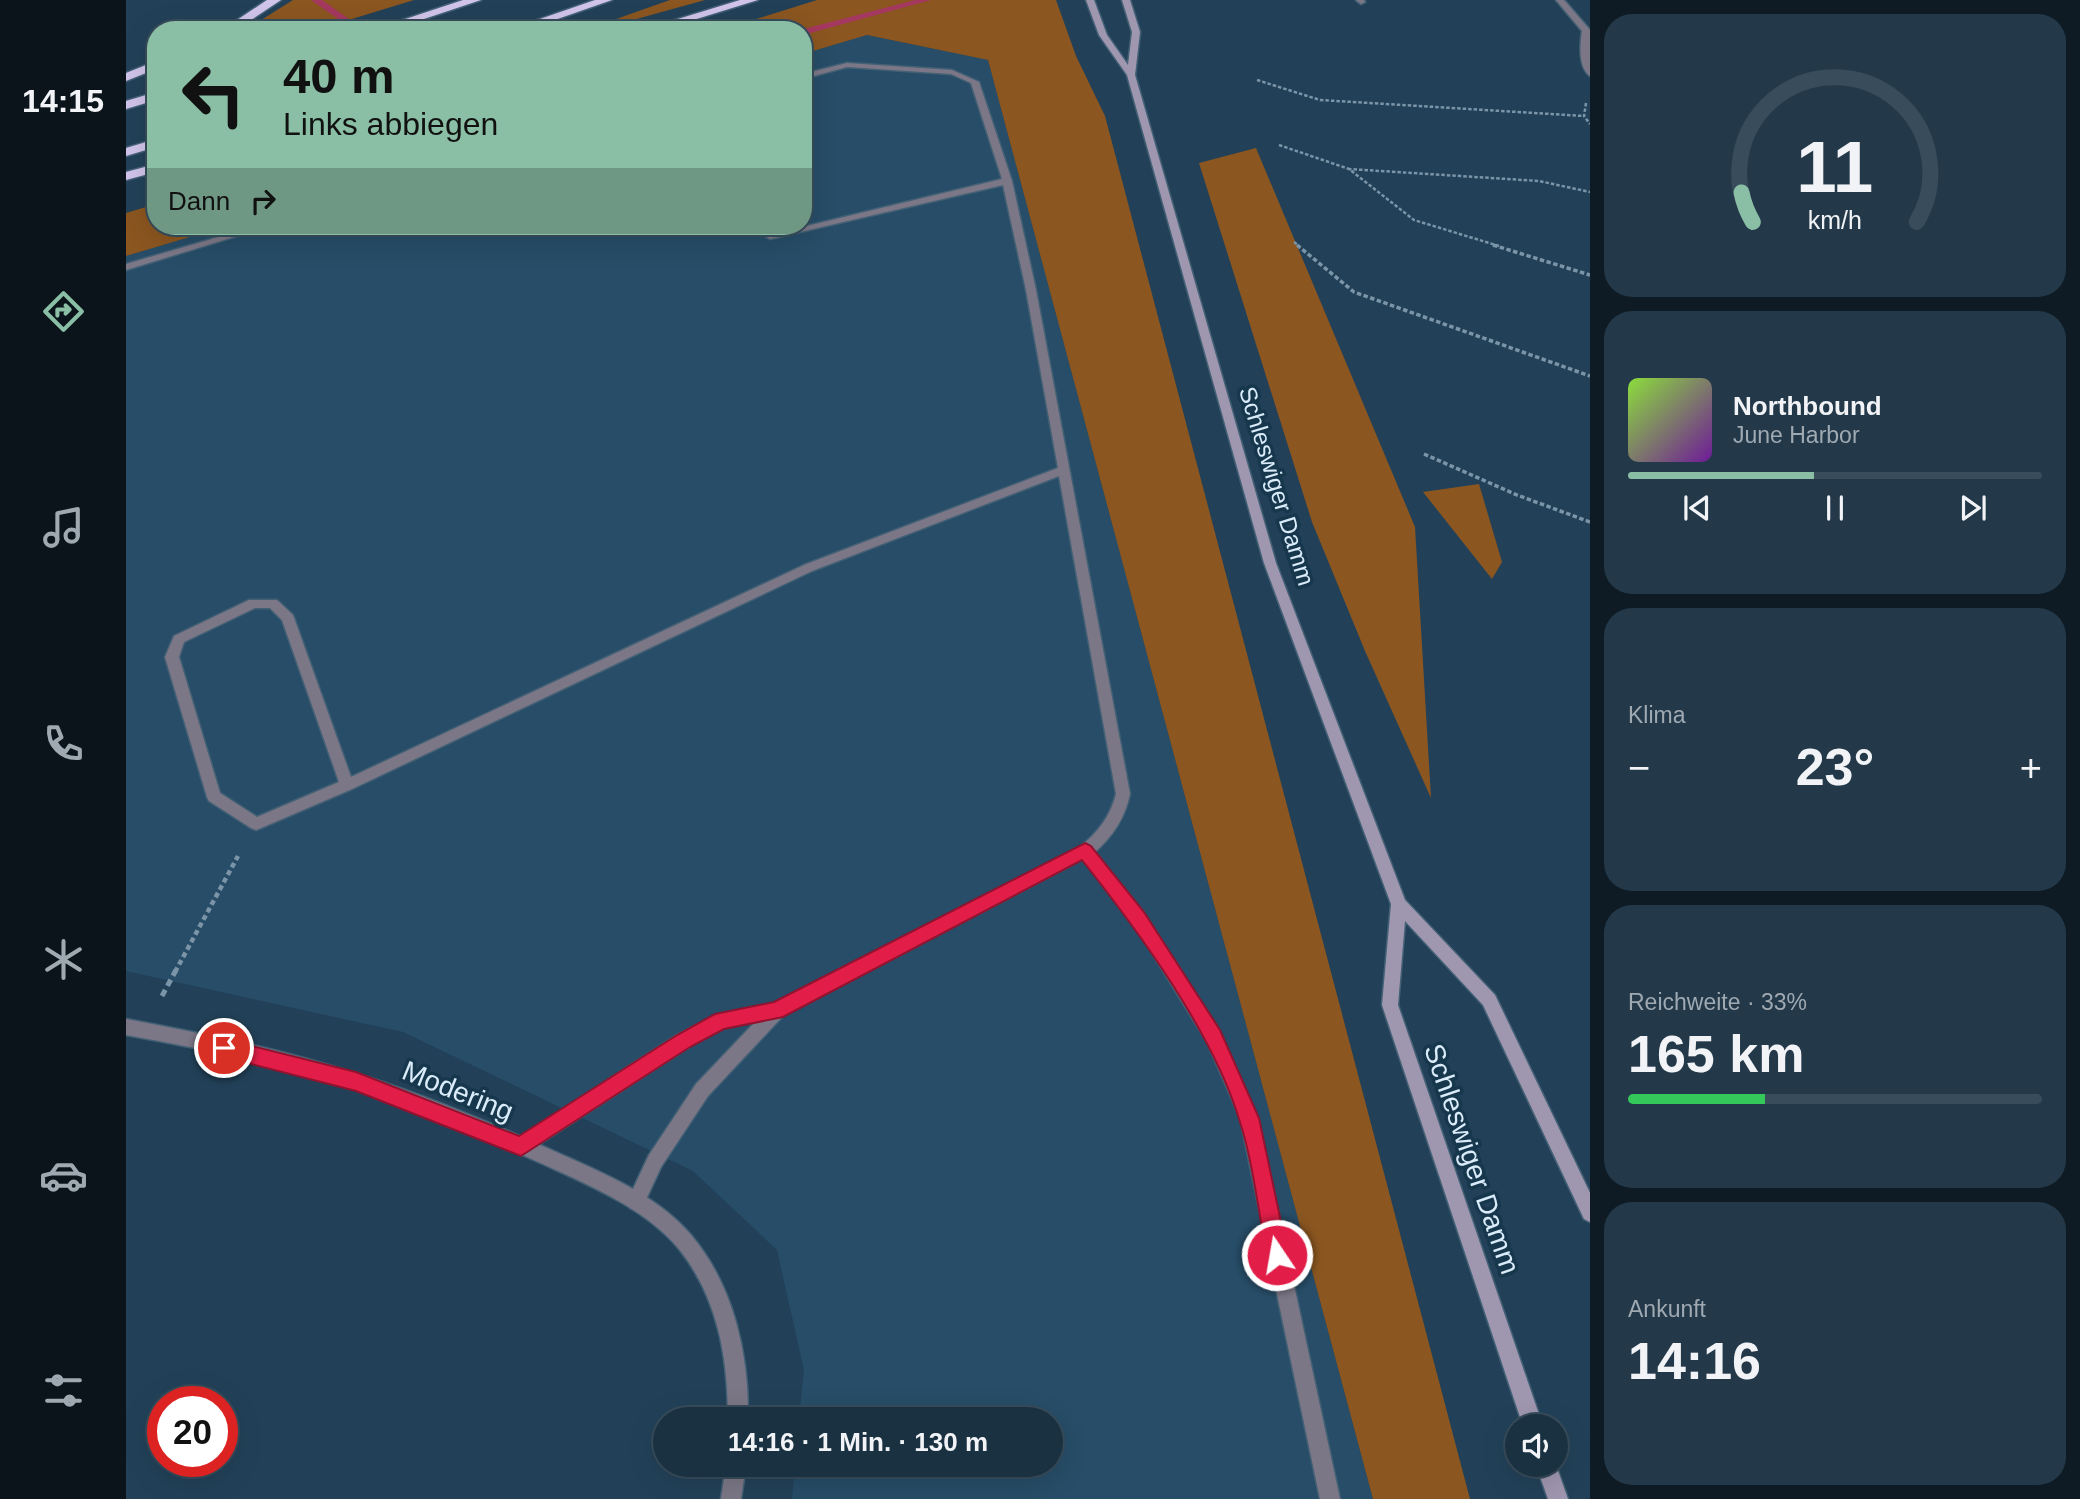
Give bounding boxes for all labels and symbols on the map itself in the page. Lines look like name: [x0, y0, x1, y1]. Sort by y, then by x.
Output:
street label: Schleswiger Damm: [1234, 383, 1320, 589]
pin: [194, 1018, 254, 1078]
street label: Schleswiger Damm: [1418, 1040, 1526, 1278]
street label: Modering: [398, 1055, 518, 1127]
position arrow: [1240, 1218, 1314, 1292]
speed limit sign: 20: [147, 1386, 238, 1477]

